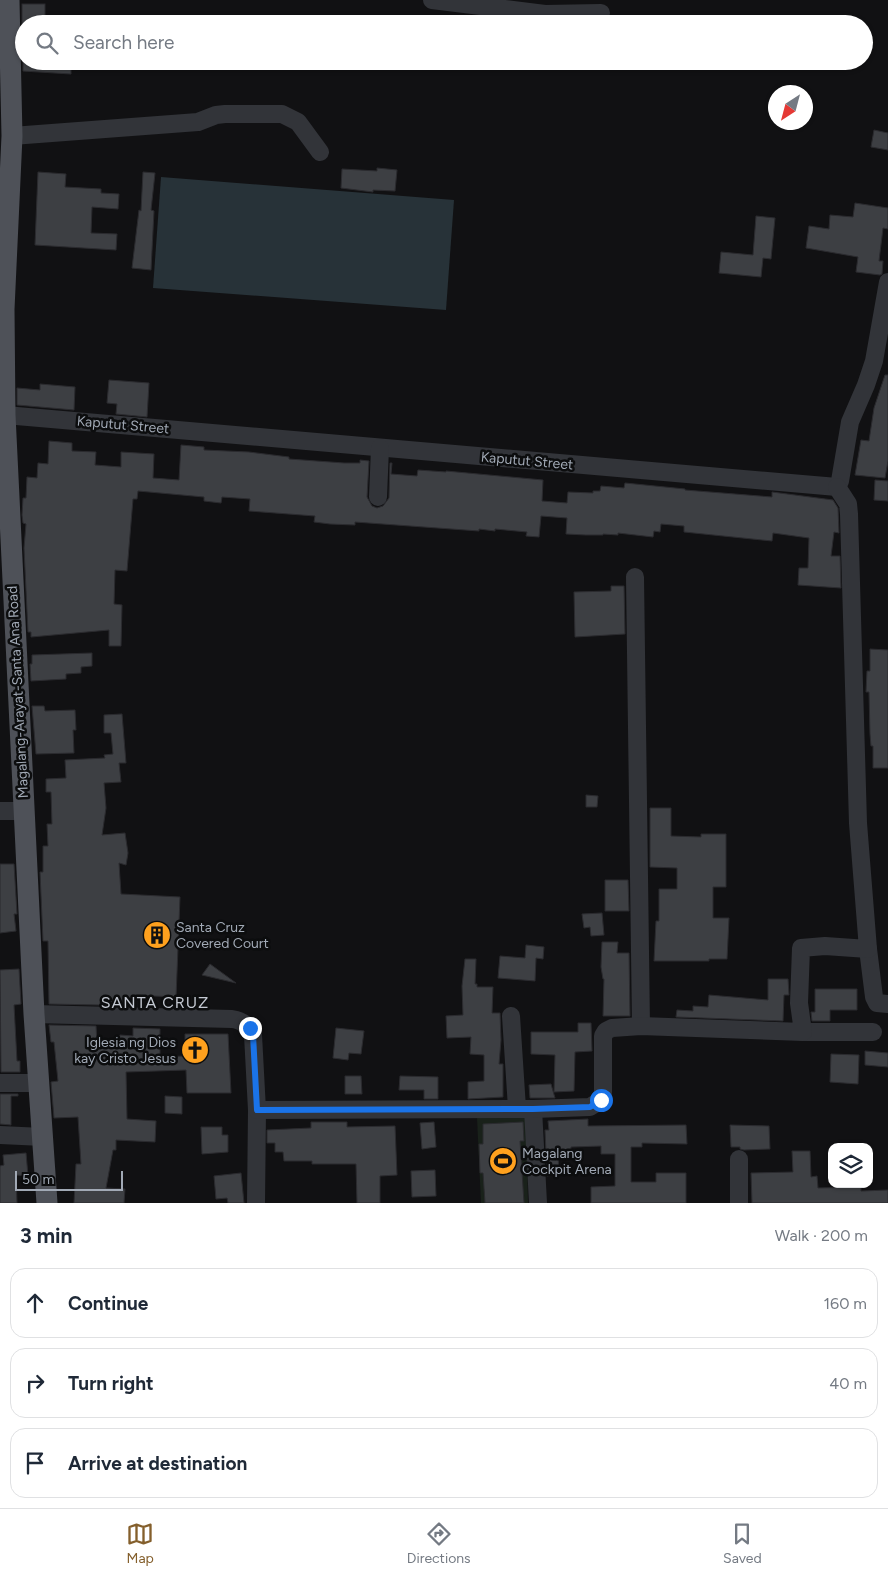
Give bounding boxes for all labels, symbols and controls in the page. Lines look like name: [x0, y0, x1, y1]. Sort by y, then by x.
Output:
search box: [15, 15, 873, 70]
icon: search: [33, 29, 61, 57]
text: Search here: [73, 31, 175, 54]
north arrow: [768, 85, 813, 130]
street label: Kaputut Street: [76, 412, 170, 438]
street label: Kaputut Street: [480, 448, 574, 474]
street label: Magalang-Arayat-Santa Ana Road: [4, 585, 32, 799]
place label: Santa Cruz Covered Court: [176, 919, 269, 952]
building icon: Santa Cruz Covered Court: [142, 920, 172, 950]
district label: SANTA CRUZ: [101, 993, 209, 1012]
route end: [239, 1017, 262, 1040]
place label: Iglesia ng Dios kay Cristo Jesus: [74, 1034, 176, 1067]
church icon: Iglesia ng Dios kay Cristo Jesus: [180, 1035, 210, 1065]
route start: [590, 1089, 613, 1112]
map controls: [828, 1143, 873, 1188]
button: layers: [828, 1143, 873, 1188]
place label: Magalang Cockpit Arena: [522, 1145, 612, 1178]
sports icon: Magalang Cockpit Arena: [488, 1146, 518, 1176]
scale bar: [15, 1168, 122, 1191]
text: 50 m: [22, 1171, 54, 1188]
text: 3 min: [20, 1223, 72, 1248]
text: Walk · 200 m: [775, 1226, 868, 1245]
icon: ahead: [21, 1289, 49, 1317]
text: Continue: [68, 1292, 148, 1315]
text: 160 m: [824, 1294, 867, 1313]
icon: right: [21, 1369, 49, 1397]
text: Turn right: [68, 1372, 154, 1395]
text: 40 m: [829, 1374, 867, 1393]
icon: arrive: [21, 1449, 49, 1477]
text: Arrive at destination: [68, 1452, 247, 1475]
tab: Map: [126, 1520, 154, 1567]
tab: Directions: [407, 1520, 471, 1567]
tab: Saved: [723, 1520, 762, 1567]

